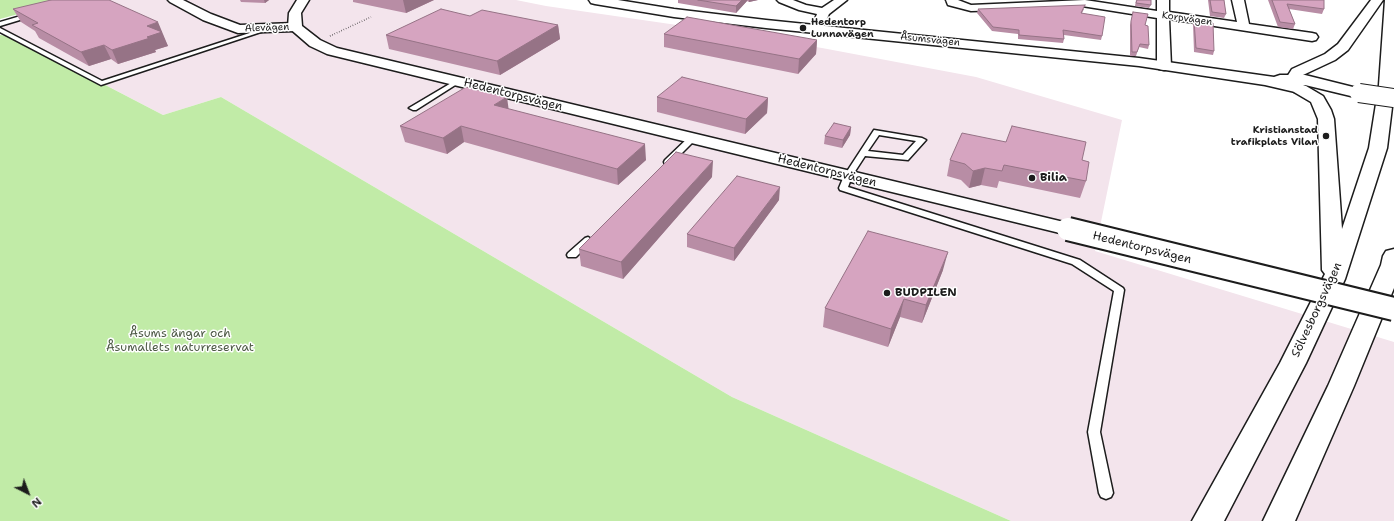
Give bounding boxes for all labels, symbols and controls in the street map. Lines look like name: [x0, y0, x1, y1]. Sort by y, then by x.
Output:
street label: Korpvägen: [1161, 10, 1213, 28]
place label: Hedentorp Lunnavägen: [811, 16, 874, 40]
street label: Alevägen: [244, 21, 290, 35]
marker: Hedentorp Lunnavägen: [798, 23, 808, 33]
street label: Åsumsvägen: [900, 31, 960, 49]
street label: Hedentorpsvägen: [462, 76, 564, 114]
place label: Kristianstad trafikplats Vilan: [1231, 124, 1318, 148]
marker: Kristianstad trafikplats Vilan: [1321, 131, 1331, 141]
street label: Hedentorpsvägen: [776, 152, 878, 190]
place label: Bilia: [1040, 171, 1067, 185]
marker: Bilia: [1027, 173, 1037, 183]
street label: Hedentorpsvägen: [1091, 229, 1193, 267]
street label: Sölvesborgsvägen: [1289, 260, 1345, 360]
place label: BUDPILEN: [895, 286, 957, 300]
marker: BUDPILEN: [882, 288, 892, 298]
park label: Åsums ängar och Åsumallets naturreservat: [106, 327, 254, 355]
north arrow: [8, 473, 48, 513]
text: N: [28, 494, 45, 511]

